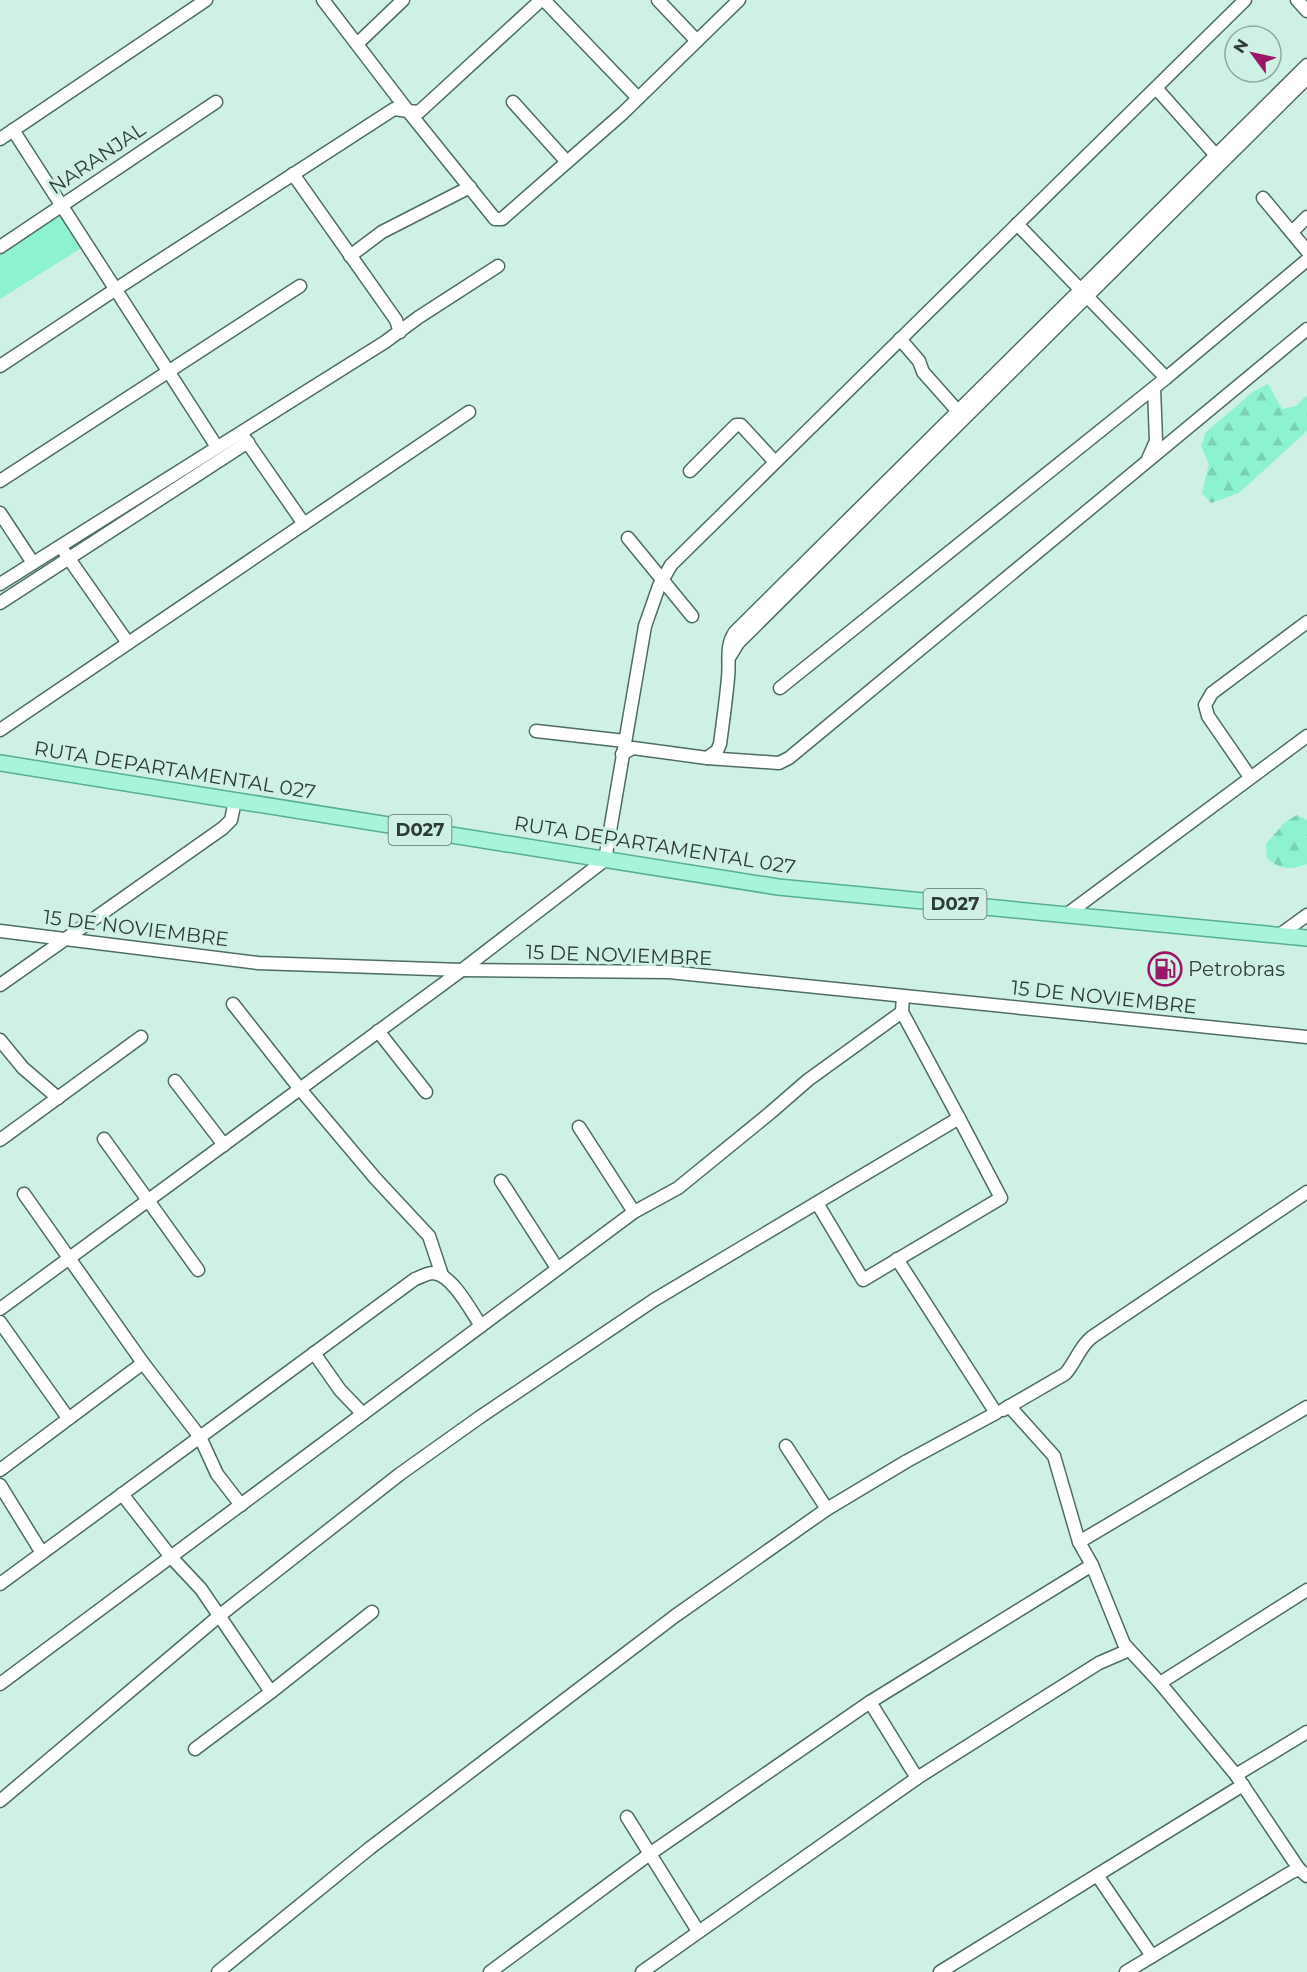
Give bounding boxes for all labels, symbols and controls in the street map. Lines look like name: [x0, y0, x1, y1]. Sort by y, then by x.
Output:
north arrow: [1223, 24, 1283, 84]
text: N: [1229, 36, 1252, 57]
street label: NARANJAL: [44, 117, 150, 199]
street label: RUTA DEPARTAMENTAL 027: [33, 736, 317, 804]
street label: RUTA DEPARTAMENTAL 027: [513, 811, 797, 879]
road number: D027: [388, 815, 452, 845]
road number: D027: [924, 889, 986, 919]
street label: 15 DE NOVIEMBRE: [42, 905, 230, 951]
street label: 15 DE NOVIEMBRE: [525, 940, 713, 970]
fuel station icon: Petrobras: [1147, 951, 1183, 987]
place label: Petrobras: [1188, 957, 1285, 981]
street label: 15 DE NOVIEMBRE: [1010, 975, 1198, 1019]

